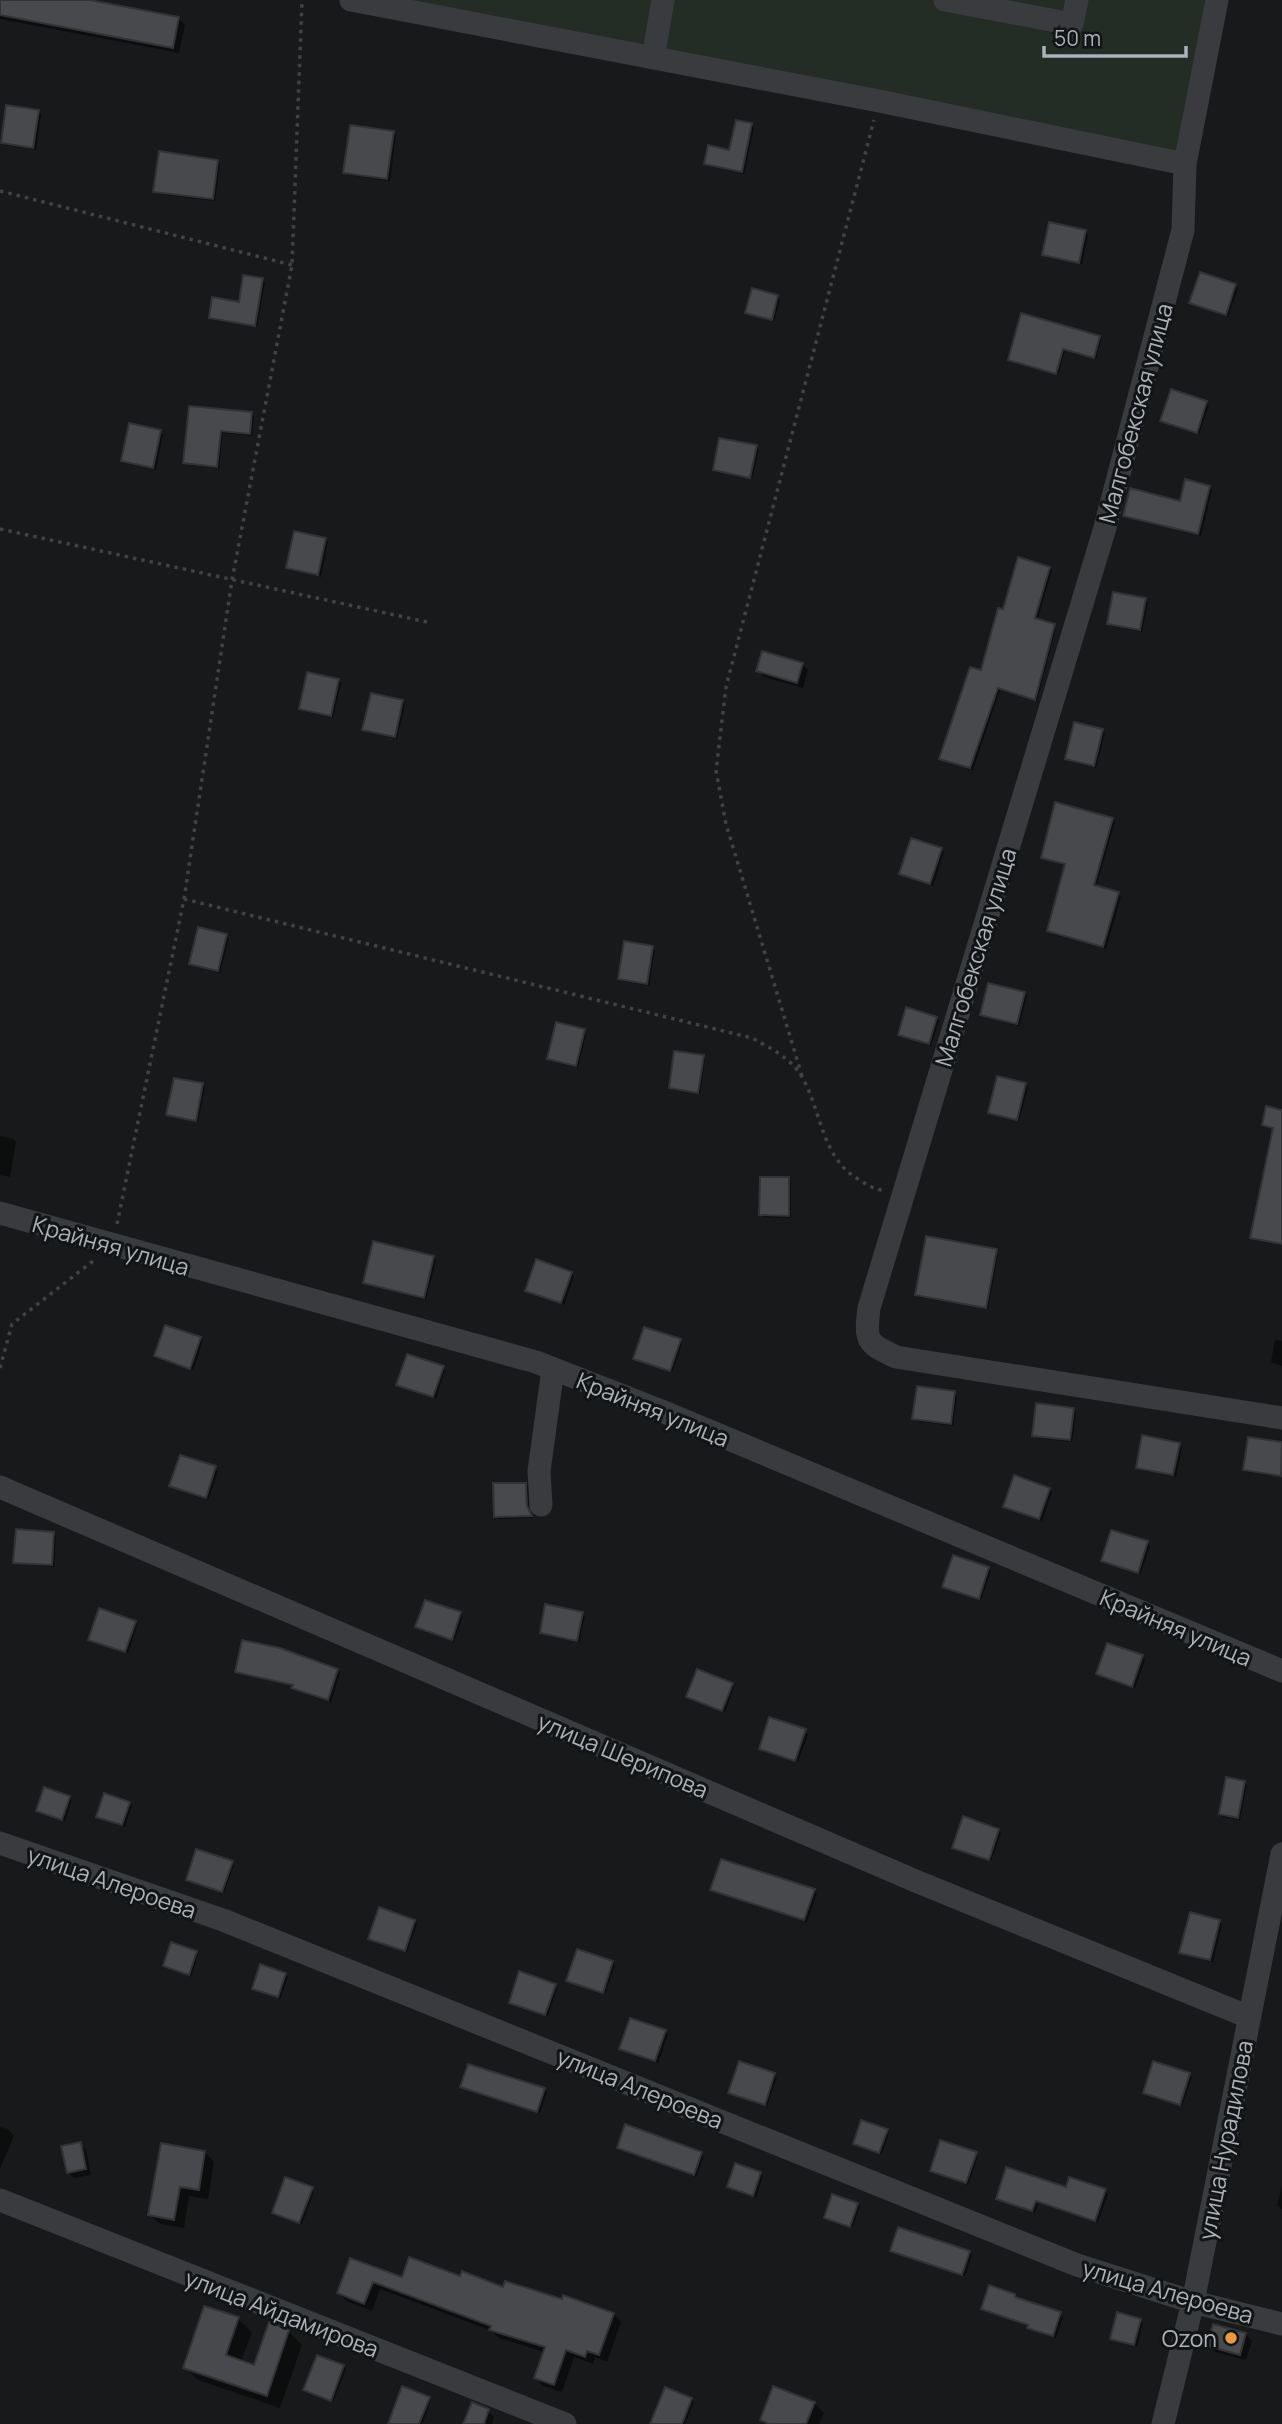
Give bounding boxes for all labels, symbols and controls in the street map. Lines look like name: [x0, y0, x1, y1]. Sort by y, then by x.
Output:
scale bar: [1044, 14, 1186, 58]
text: 50 m: [1054, 24, 1101, 52]
street label: Малгобекская улица: [1090, 299, 1180, 527]
street label: Малгобекская улица: [927, 844, 1023, 1070]
street label: Крайняя улица: [29, 1207, 193, 1283]
street label: Крайняя улица: [572, 1364, 734, 1454]
street label: Крайняя улица: [1095, 1581, 1257, 1673]
street label: улица Шерипова: [533, 1705, 713, 1805]
street label: улица Алероева: [23, 1838, 201, 1926]
street label: улица Нурадилова: [1190, 2037, 1260, 2243]
street label: улица Алероева: [552, 2040, 728, 2136]
street label: улица Алероева: [1079, 2251, 1257, 2331]
street label: улица Айдамирова: [181, 2261, 383, 2365]
place label: Ozon: [1162, 2322, 1217, 2354]
marker: Ozon: [1223, 2330, 1239, 2346]

